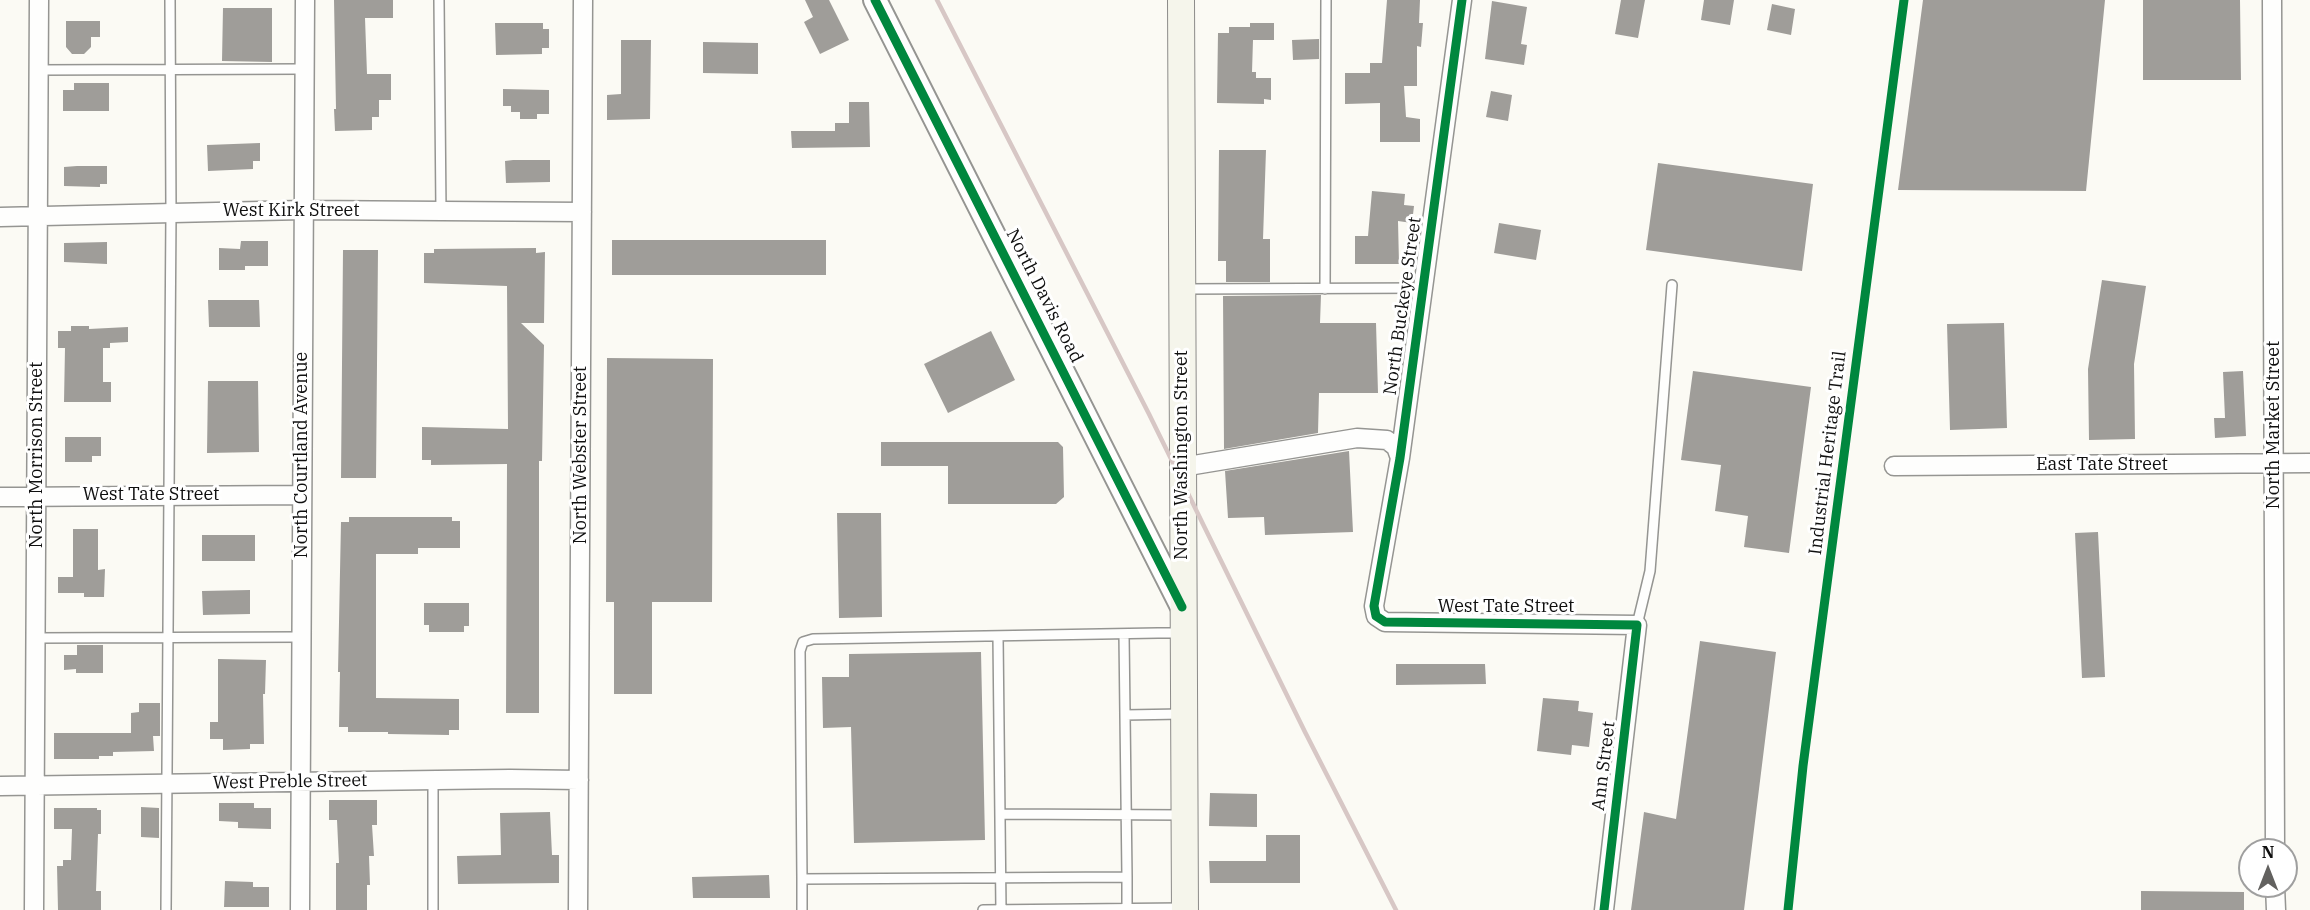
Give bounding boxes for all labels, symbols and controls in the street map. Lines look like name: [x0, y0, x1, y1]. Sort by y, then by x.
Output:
street label: West Kirk Street: [222, 200, 360, 222]
street label: North Buckeye Street: [1380, 215, 1426, 397]
street label: North Davis Road: [1001, 225, 1087, 367]
street label: North Market Street: [2263, 341, 2285, 509]
street label: North Washington Street: [1171, 350, 1193, 560]
street label: Industrial Heritage Trail: [1805, 350, 1851, 556]
street label: North Courtland Avenue: [291, 352, 313, 558]
street label: North Morrison Street: [26, 362, 48, 548]
street label: North Webster Street: [570, 366, 592, 544]
street label: East Tate Street: [2036, 454, 2168, 476]
street label: West Tate Street: [83, 484, 219, 506]
street label: West Tate Street: [1438, 596, 1574, 618]
street label: Ann Street: [1588, 720, 1620, 812]
street label: West Preble Street: [212, 770, 368, 794]
north arrow: [2238, 838, 2298, 898]
text: N: [2262, 842, 2274, 862]

